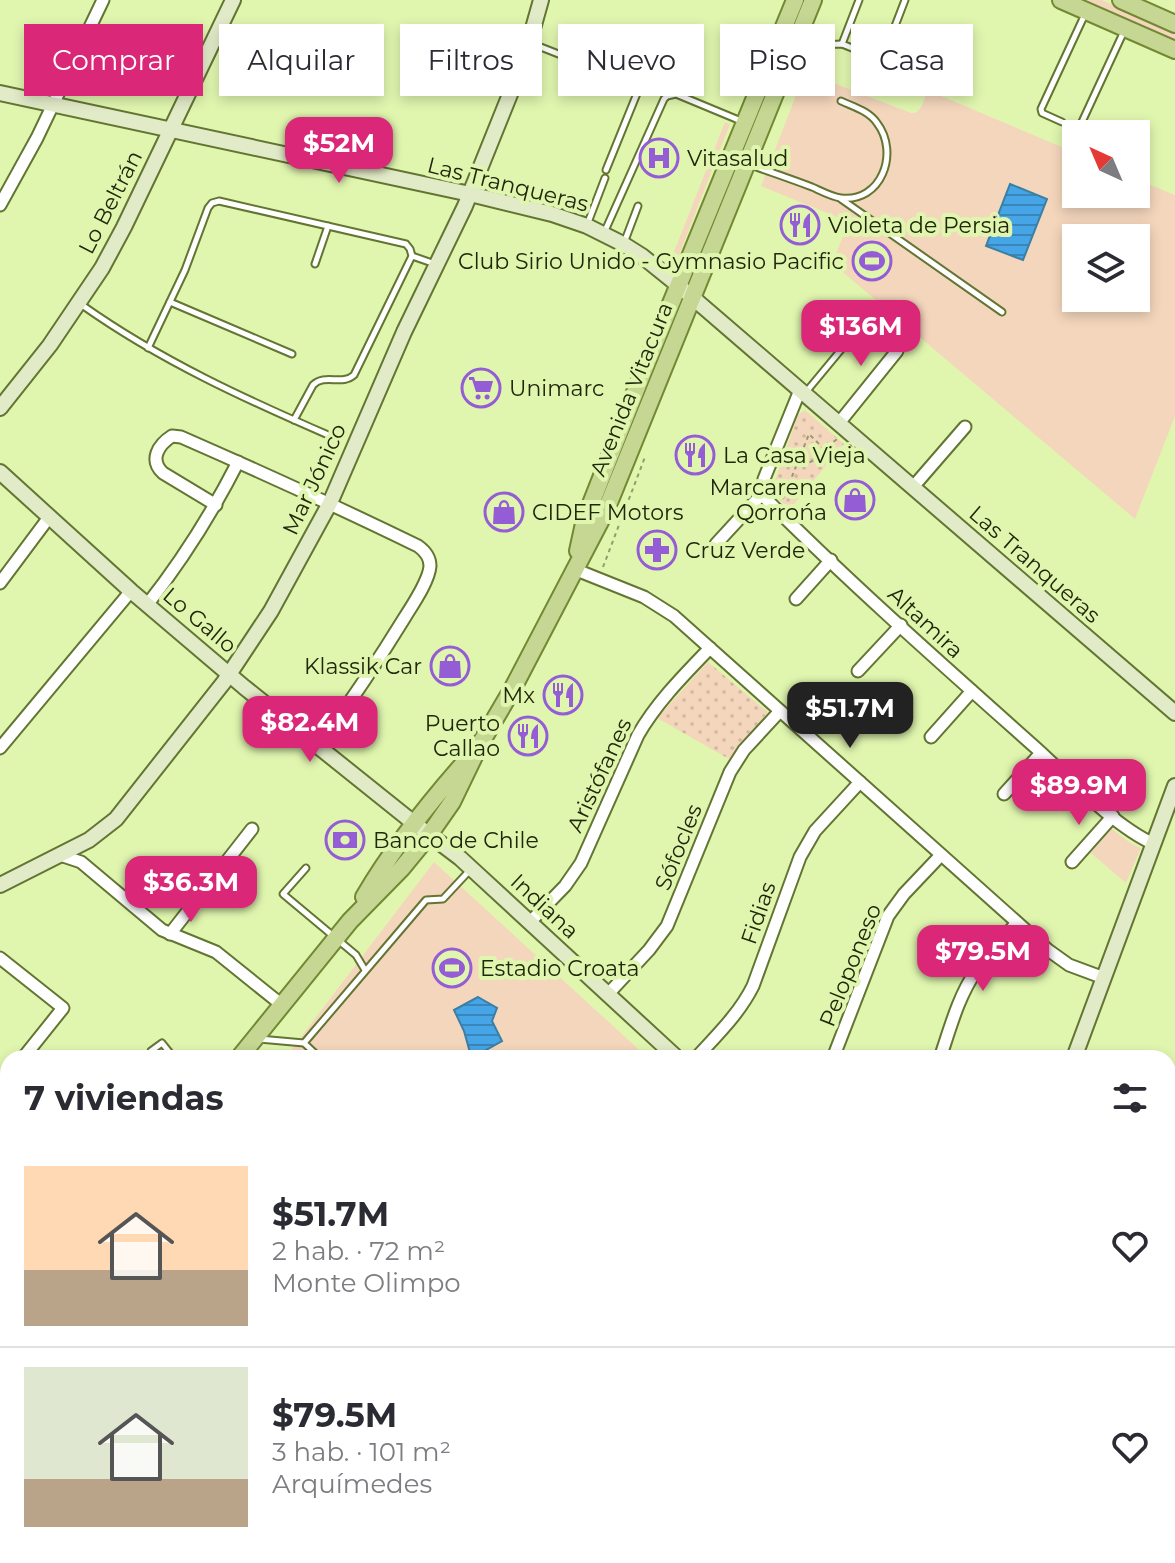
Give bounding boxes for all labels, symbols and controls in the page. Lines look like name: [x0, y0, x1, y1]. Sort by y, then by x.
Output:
chip: Comprar: [24, 24, 203, 96]
chip: Alquilar: [219, 24, 384, 96]
chip: Filtros: [400, 24, 542, 96]
chip: Nuevo: [558, 24, 704, 96]
chip: Piso: [720, 24, 835, 96]
chip: Casa: [851, 24, 973, 96]
pin: $52M: [292, 117, 386, 185]
north arrow: [1062, 120, 1150, 208]
map controls: [1062, 120, 1150, 312]
text: $52M: [303, 127, 375, 159]
hospital icon: Vitasalud: [638, 137, 680, 179]
place label: Vitasalud: [687, 145, 789, 172]
street label: Lo Beltrán: [73, 146, 148, 259]
street label: Las Tranqueras: [424, 151, 592, 218]
restaurant icon: Violeta de Persia: [779, 204, 821, 246]
place label: Violeta de Persia: [828, 212, 1010, 239]
button: layers: [1062, 224, 1150, 312]
sports icon: Club Sirio Unido - Gymnasio Pacific: [851, 240, 893, 282]
place label: Club Sirio Unido - Gymnasio Pacific: [458, 248, 844, 275]
street label: Avenida Vitacura: [584, 298, 679, 480]
pin: $136M: [805, 300, 917, 368]
text: $136M: [819, 310, 903, 342]
supermarket icon: Unimarc: [460, 367, 502, 409]
place label: Unimarc: [509, 375, 604, 402]
street label: Mar Jónico: [277, 419, 352, 539]
restaurant icon: La Casa Vieja: [674, 434, 716, 476]
place label: La Casa Vieja: [723, 442, 866, 469]
place label: Marcarena Qorrońa: [709, 474, 827, 526]
shop icon: Marcarena Qorrońa: [834, 479, 876, 521]
shop icon: CIDEF Motors: [483, 491, 525, 533]
place label: CIDEF Motors: [532, 499, 684, 526]
street label: Las Tranqueras: [963, 500, 1106, 629]
pharmacy icon: Cruz Verde: [636, 529, 678, 571]
place label: Cruz Verde: [685, 537, 805, 564]
street label: Altamira: [882, 581, 969, 664]
street label: Lo Gallo: [157, 582, 242, 659]
shop icon: Klassik Car: [429, 645, 471, 687]
place label: Klassik Car: [304, 653, 422, 680]
restaurant icon: Mx: [542, 674, 584, 716]
place label: Mx: [502, 682, 535, 709]
pin: $51.7M: [785, 682, 915, 750]
text: $51.7M: [805, 692, 895, 724]
pin: $82.4M: [245, 696, 375, 764]
text: $82.4M: [261, 706, 359, 738]
place label: Puerto Callao: [425, 710, 500, 762]
street label: Aristófanes: [561, 714, 638, 836]
restaurant icon: Puerto Callao: [507, 715, 549, 757]
pin: $89.9M: [1014, 759, 1144, 827]
text: $89.9M: [1030, 769, 1128, 801]
street label: Sófocles: [649, 800, 708, 894]
bank icon: Banco de Chile: [324, 819, 366, 861]
place label: Banco de Chile: [373, 827, 539, 854]
pin: $36.3M: [126, 856, 256, 924]
text: $36.3M: [143, 866, 239, 898]
street label: Indiana: [505, 868, 584, 945]
street label: Fidias: [735, 878, 782, 948]
street label: Peloponeso: [814, 900, 887, 1030]
pin: $79.5M: [918, 925, 1048, 993]
text: $79.5M: [935, 935, 1031, 967]
sports icon: Estadio Croata: [431, 947, 473, 989]
place label: Estadio Croata: [480, 955, 639, 982]
icon: filters: [1108, 1076, 1152, 1120]
text: 7 viviendas: [24, 1077, 223, 1119]
text: $51.7M: [272, 1193, 389, 1235]
icon: home: [88, 1198, 184, 1294]
icon: heart: [1108, 1224, 1152, 1268]
text: 2 hab. · 72 m²: [272, 1235, 445, 1267]
text: Monte Olimpo: [272, 1267, 461, 1299]
text: $79.5M: [272, 1394, 397, 1436]
icon: home: [88, 1399, 184, 1495]
icon: heart: [1108, 1425, 1152, 1469]
text: 3 hab. · 101 m²: [272, 1436, 451, 1468]
text: Arquímedes: [272, 1468, 432, 1500]

